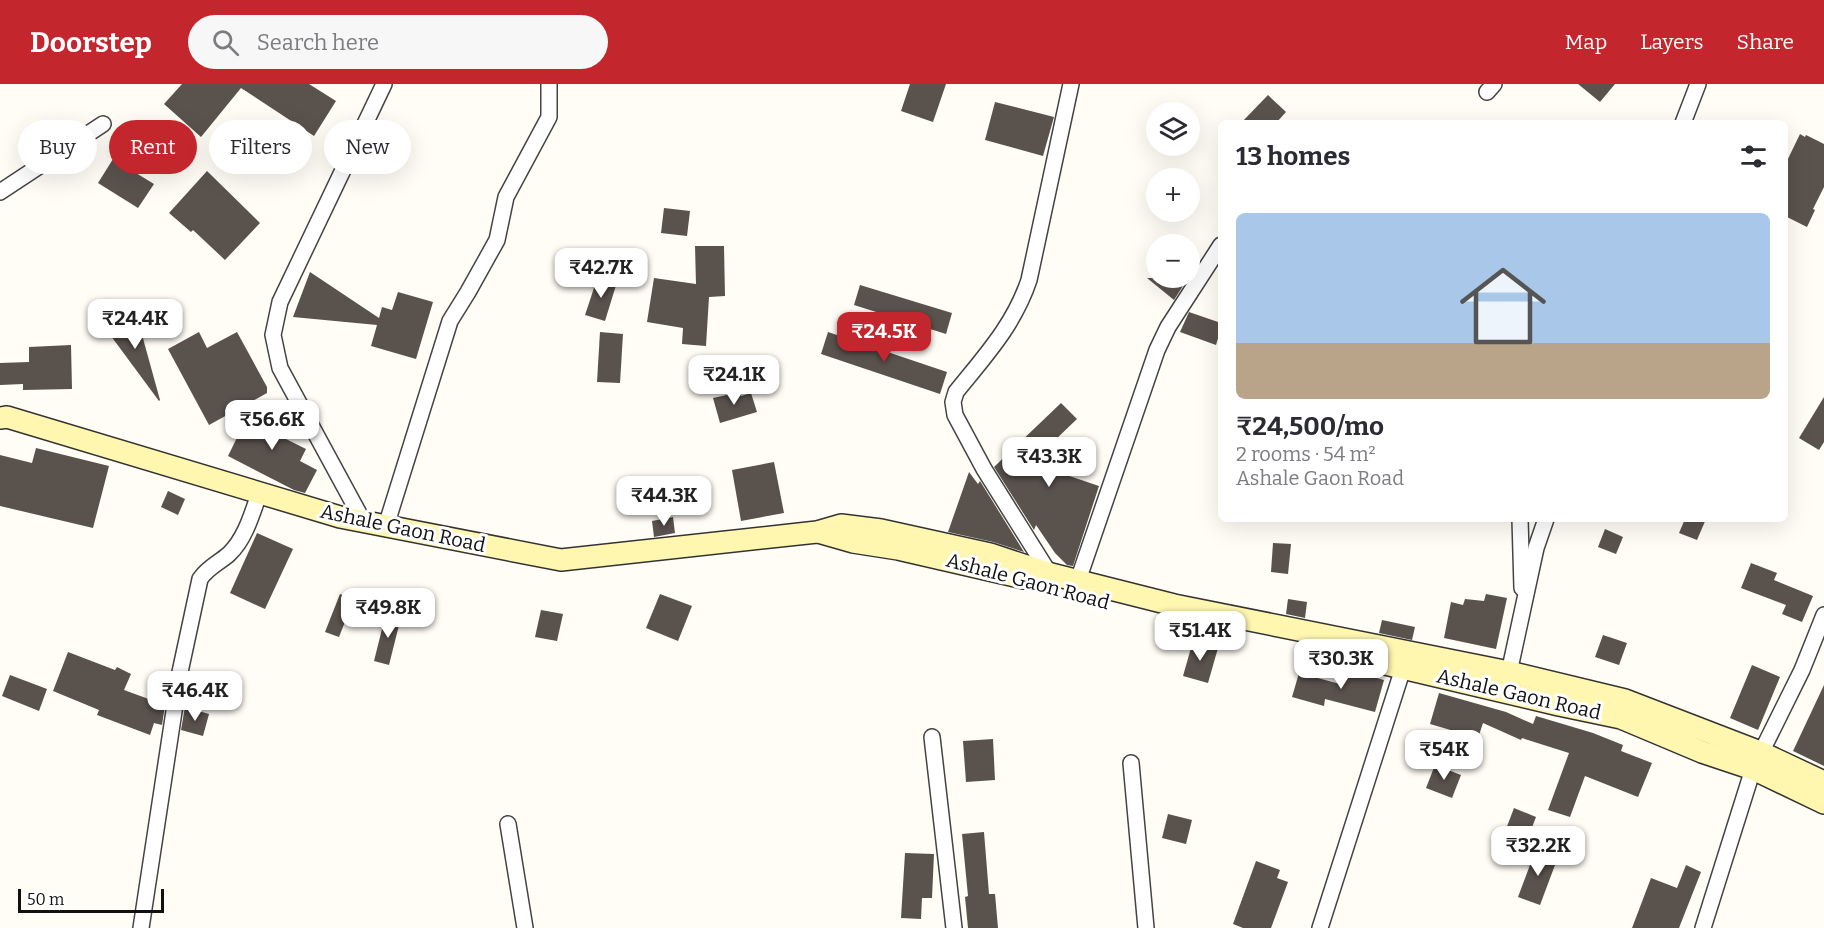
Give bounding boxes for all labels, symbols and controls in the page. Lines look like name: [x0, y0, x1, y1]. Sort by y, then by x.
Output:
search box: [188, 15, 608, 69]
text: Doorstep: [30, 26, 152, 59]
icon: search: [209, 26, 242, 59]
text: Search here: [257, 29, 379, 56]
text: Map: [1565, 29, 1607, 55]
text: Layers: [1640, 29, 1704, 55]
text: Share: [1737, 29, 1794, 55]
map controls: [1146, 102, 1200, 288]
button: layers: [1146, 102, 1200, 156]
chip: Buy: [18, 120, 97, 174]
chip: Rent: [109, 120, 197, 174]
chip: Filters: [209, 120, 312, 174]
chip: New: [324, 120, 411, 174]
icon: filters: [1737, 140, 1770, 173]
text: 13 homes: [1236, 141, 1350, 172]
button: +: [1146, 168, 1200, 222]
button: −: [1146, 234, 1200, 288]
pin: ₹42.7K: [552, 248, 650, 299]
icon: home: [1449, 252, 1557, 360]
text: ₹42.7K: [569, 255, 633, 279]
pin: ₹24.4K: [86, 299, 184, 350]
text: ₹24.4K: [102, 306, 168, 330]
pin: ₹24.5K: [835, 312, 933, 363]
text: ₹24.5K: [851, 319, 917, 343]
pin: ₹24.1K: [685, 355, 783, 406]
text: ₹24.1K: [702, 362, 766, 386]
pin: ₹56.6K: [223, 400, 321, 451]
text: ₹56.6K: [239, 407, 305, 431]
text: ₹24,500/mo: [1236, 411, 1384, 442]
pin: ₹43.3K: [1000, 437, 1098, 488]
text: 2 rooms · 54 m²: [1236, 442, 1376, 466]
text: ₹43.3K: [1016, 444, 1082, 468]
text: Ashale Gaon Road: [1236, 466, 1404, 490]
pin: ₹44.3K: [615, 476, 713, 527]
text: ₹44.3K: [630, 483, 698, 507]
street label: Ashale Gaon Road: [318, 499, 488, 557]
street label: Ashale Gaon Road: [944, 548, 1112, 614]
pin: ₹49.8K: [339, 588, 437, 639]
text: ₹49.8K: [355, 595, 421, 619]
pin: ₹51.4K: [1151, 611, 1249, 662]
text: ₹51.4K: [1169, 618, 1231, 642]
pin: ₹30.3K: [1292, 639, 1390, 690]
text: ₹30.3K: [1308, 646, 1374, 670]
street label: Ashale Gaon Road: [1434, 663, 1604, 725]
pin: ₹46.4K: [146, 671, 244, 722]
text: ₹46.4K: [161, 678, 229, 702]
pin: ₹54K: [1408, 730, 1480, 781]
text: ₹54K: [1419, 737, 1469, 761]
pin: ₹32.2K: [1489, 826, 1587, 877]
text: ₹32.2K: [1505, 833, 1571, 857]
scale bar: [18, 886, 164, 914]
text: 50 m: [27, 890, 64, 909]

